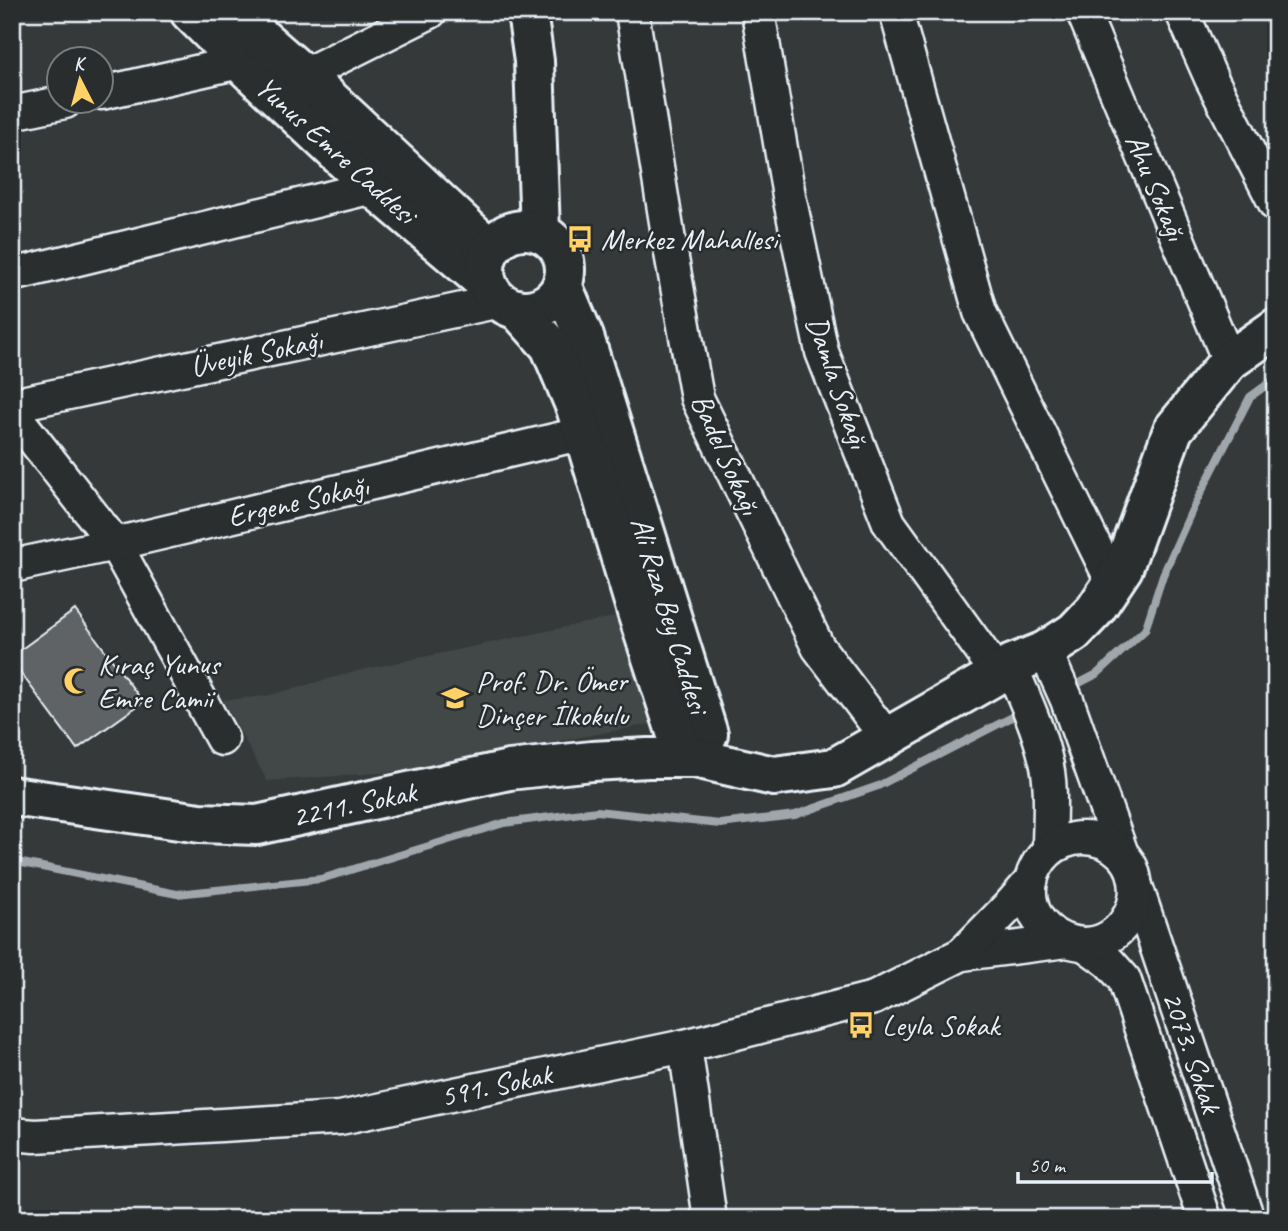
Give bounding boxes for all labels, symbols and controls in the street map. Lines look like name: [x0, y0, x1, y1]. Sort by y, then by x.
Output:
north arrow: [46, 46, 116, 116]
text: K: [72, 51, 89, 77]
street label: Yunus Emre Caddesi: [248, 68, 427, 234]
street label: Ahu Sokağı: [1117, 128, 1196, 247]
place label: Merkez Mahallesi: [601, 220, 781, 258]
bus stop icon: Merkez Mahallesi: [565, 224, 595, 254]
street label: Damla Sokağı: [798, 311, 879, 454]
street label: Üveyik Sokağı: [187, 320, 327, 385]
street label: Badel Sokağı: [683, 388, 770, 521]
street label: Ergene Sokağı: [224, 466, 373, 536]
street label: Ali Rıza Bey Caddesi: [622, 512, 719, 721]
place label: Kıraç Yunus Emre Camii: [98, 645, 222, 717]
place label: Prof. Dr. Ömer Dinçer İlkokulu: [476, 662, 630, 734]
mosque icon: Kıraç Yunus Emre Camii: [62, 666, 92, 696]
school or university icon: Prof. Dr. Ömer Dinçer İlkokulu: [440, 683, 470, 713]
street label: 2211. Sokak: [288, 772, 422, 836]
street label: 2073. Sokak: [1154, 986, 1231, 1120]
place label: Leyla Sokak: [882, 1006, 1001, 1044]
bus stop icon: Leyla Sokak: [846, 1010, 876, 1040]
street label: 591. Sokak: [437, 1054, 557, 1115]
scale bar: [1018, 1140, 1213, 1184]
text: 50 m: [1029, 1152, 1067, 1178]

